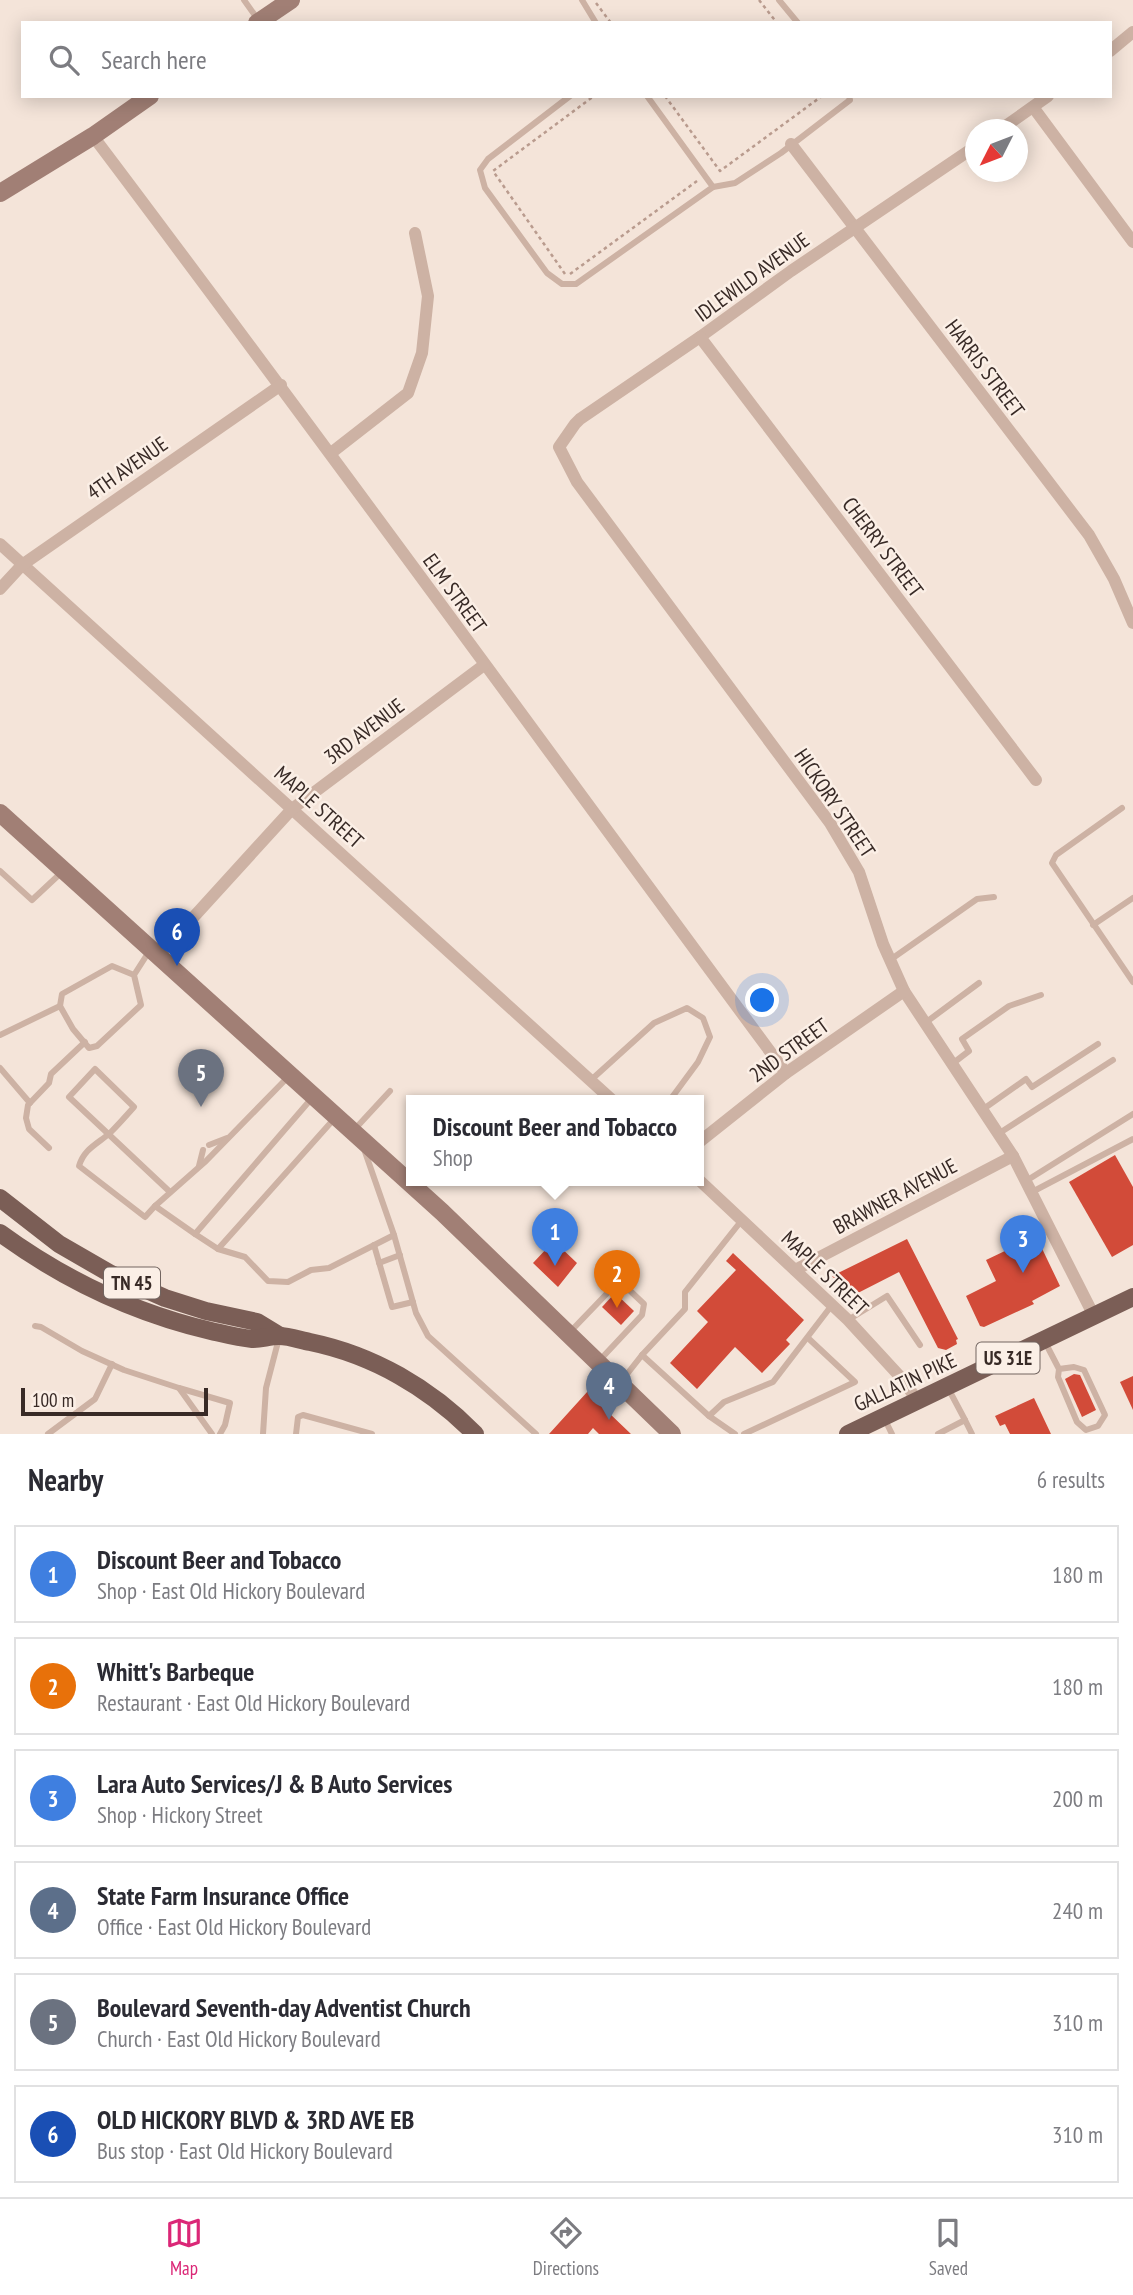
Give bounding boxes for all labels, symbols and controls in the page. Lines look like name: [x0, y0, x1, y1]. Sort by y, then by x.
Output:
search box: [21, 21, 1112, 98]
icon: search: [45, 41, 83, 79]
text: Search here: [101, 43, 207, 76]
north arrow: [965, 119, 1028, 182]
street label: IDLEWILD AVENUE: [689, 226, 815, 328]
street label: HARRIS STREET: [939, 314, 1031, 423]
street label: 4TH AVENUE: [81, 430, 173, 506]
street label: CHERRY STREET: [837, 492, 930, 603]
street label: ELM STREET: [417, 548, 493, 638]
street label: 3RD AVENUE: [319, 692, 409, 770]
street label: HICKORY STREET: [789, 743, 882, 863]
street label: MAPLE STREET: [269, 760, 370, 855]
pin: 6: [154, 908, 200, 966]
your location: [745, 983, 779, 1017]
street label: 2ND STREET: [744, 1012, 835, 1088]
pin: 5: [178, 1049, 224, 1107]
popup: [406, 1095, 704, 1186]
text: Discount Beer and Tobacco: [433, 1110, 677, 1143]
text: Shop: [433, 1143, 473, 1172]
street label: BRAWNER AVENUE: [828, 1152, 962, 1240]
pin: 1: [532, 1208, 578, 1266]
pin: 3: [1000, 1215, 1046, 1273]
street label: MAPLE STREET: [776, 1225, 875, 1322]
pin: 2: [594, 1250, 640, 1308]
road number: TN 45: [104, 1268, 160, 1298]
road number: US 31E: [976, 1342, 1040, 1374]
street label: GALLATIN PIKE: [849, 1346, 961, 1418]
pin: 4: [586, 1362, 632, 1420]
scale bar: [21, 1385, 208, 1417]
text: 100 m: [32, 1388, 74, 1412]
text: Nearby: [28, 1460, 103, 1499]
text: 6 results: [1037, 1465, 1105, 1494]
text: Discount Beer and Tobacco: [97, 1543, 341, 1576]
text: 1: [48, 1560, 59, 1589]
text: 180 m: [1052, 1560, 1103, 1589]
text: Shop · East Old Hickory Boulevard: [97, 1576, 365, 1605]
text: Whitt's Barbeque: [97, 1655, 254, 1688]
text: 2: [48, 1672, 59, 1701]
text: 180 m: [1052, 1672, 1103, 1701]
text: Restaurant · East Old Hickory Boulevard: [97, 1688, 410, 1717]
text: Lara Auto Services/J & B Auto Services: [97, 1767, 452, 1800]
text: 3: [48, 1784, 59, 1813]
text: 200 m: [1052, 1784, 1103, 1813]
text: Shop · Hickory Street: [97, 1800, 262, 1829]
text: State Farm Insurance Office: [97, 1879, 349, 1912]
text: 4: [48, 1896, 59, 1925]
text: 240 m: [1052, 1896, 1103, 1925]
text: Office · East Old Hickory Boulevard: [97, 1912, 371, 1941]
text: Boulevard Seventh-day Adventist Church: [97, 1991, 471, 2024]
text: 5: [48, 2008, 59, 2037]
text: 310 m: [1052, 2008, 1103, 2037]
text: Church · East Old Hickory Boulevard: [97, 2024, 381, 2053]
text: OLD HICKORY BLVD & 3RD AVE EB: [97, 2103, 414, 2136]
text: 6: [48, 2120, 59, 2149]
text: 310 m: [1052, 2120, 1103, 2149]
text: Bus stop · East Old Hickory Boulevard: [97, 2136, 393, 2165]
tab: Map: [165, 2214, 203, 2280]
tab: Directions: [533, 2214, 599, 2280]
tab: Saved: [929, 2214, 968, 2280]

